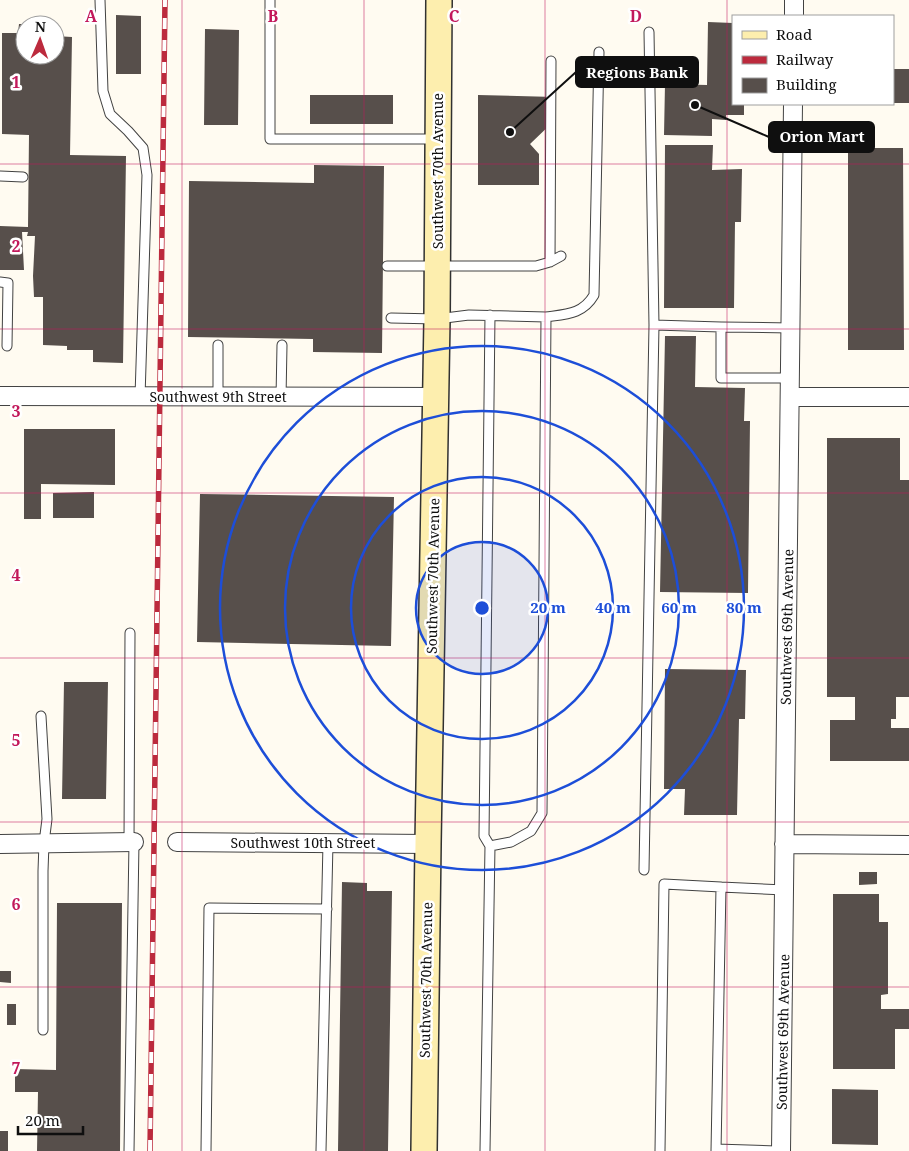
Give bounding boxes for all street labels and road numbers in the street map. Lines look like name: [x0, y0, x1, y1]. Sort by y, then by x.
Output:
street label: Southwest 70th Avenue: [428, 93, 447, 249]
street label: Southwest 9th Street: [149, 387, 287, 406]
street label: Southwest 70th Avenue: [422, 498, 443, 654]
street label: Southwest 69th Avenue: [776, 549, 797, 705]
street label: Southwest 10th Street: [231, 833, 376, 852]
street label: Southwest 70th Avenue: [415, 902, 436, 1058]
street label: Southwest 69th Avenue: [772, 954, 793, 1110]

